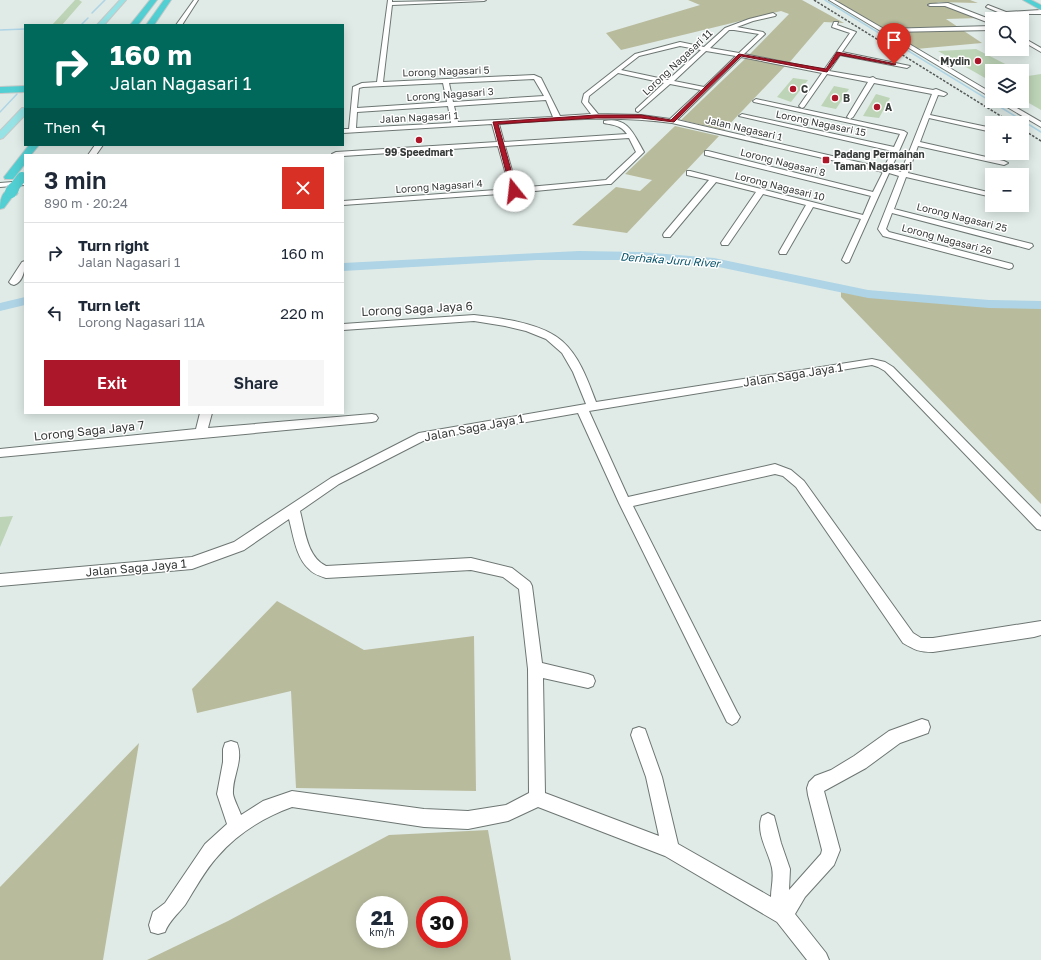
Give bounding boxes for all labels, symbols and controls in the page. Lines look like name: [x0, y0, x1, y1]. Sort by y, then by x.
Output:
map controls: [985, 12, 1029, 212]
button: search: [985, 12, 1029, 56]
pin: [877, 23, 911, 64]
street label: Lorong Nagasari 11: [640, 26, 714, 97]
icon: arrive: [883, 29, 905, 51]
text: 160 m: [110, 38, 192, 71]
icon: right: [44, 40, 96, 92]
place label: Mydin: [940, 55, 970, 67]
marker: Mydin: [973, 56, 983, 66]
street label: Lorong Nagasari 5: [402, 63, 490, 79]
button: layers: [985, 64, 1029, 108]
text: Jalan Nagasari 1: [110, 72, 252, 94]
place label: C: [801, 83, 808, 95]
marker: C: [788, 84, 798, 94]
street label: Lorong Nagasari 3: [406, 85, 494, 103]
place label: B: [843, 92, 850, 104]
marker: B: [830, 93, 840, 103]
place label: A: [885, 101, 892, 113]
marker: A: [872, 102, 882, 112]
street label: Lorong Nagasari 15: [775, 108, 867, 138]
street label: Jalan Nagasari 1: [379, 109, 459, 125]
street label: Jalan Nagasari 1: [704, 113, 784, 143]
icon: left: [88, 116, 110, 138]
button: +: [985, 116, 1029, 160]
text: Then: [44, 118, 80, 136]
marker: 99 Speedmart: [414, 135, 424, 145]
place label: 99 Speedmart: [385, 146, 453, 158]
street label: Lorong Nagasari 8: [739, 146, 827, 178]
place label: Padang Permainan Taman Nagasari: [834, 148, 925, 172]
marker: Padang Permainan Taman Nagasari: [821, 155, 831, 165]
text: 3 min: [44, 165, 107, 194]
button: close: [282, 167, 324, 209]
button: −: [985, 168, 1029, 212]
street label: Lorong Nagasari 10: [734, 169, 826, 203]
position arrow: [493, 170, 535, 212]
street label: Lorong Nagasari 4: [395, 177, 483, 195]
text: 890 m · 20:24: [44, 195, 128, 211]
street label: Lorong Nagasari 25: [915, 200, 1009, 234]
street label: Lorong Nagasari 26: [900, 221, 994, 257]
text: Turn right: [78, 236, 149, 254]
icon: right: [44, 242, 66, 264]
text: 160 m: [281, 244, 324, 262]
water label: Derhaka Juru River: [620, 250, 722, 270]
text: Jalan Nagasari 1: [78, 254, 180, 270]
text: Turn left: [78, 296, 140, 314]
street label: Lorong Saga Jaya 6: [361, 298, 473, 319]
icon: left: [44, 302, 66, 324]
text: 220 m: [280, 304, 324, 322]
text: Lorong Nagasari 11A: [78, 314, 205, 330]
street label: Jalan Saga Jaya 1: [742, 359, 844, 390]
button: Exit: [44, 360, 180, 406]
button: Share: [188, 360, 324, 406]
street label: Jalan Saga Jaya 1: [423, 410, 525, 445]
street label: Lorong Saga Jaya 7: [33, 417, 145, 444]
street label: Jalan Saga Jaya 1: [85, 556, 187, 579]
speed limit sign: 30: [416, 896, 468, 948]
text: 21: [371, 905, 393, 929]
text: km/h: [369, 926, 395, 938]

